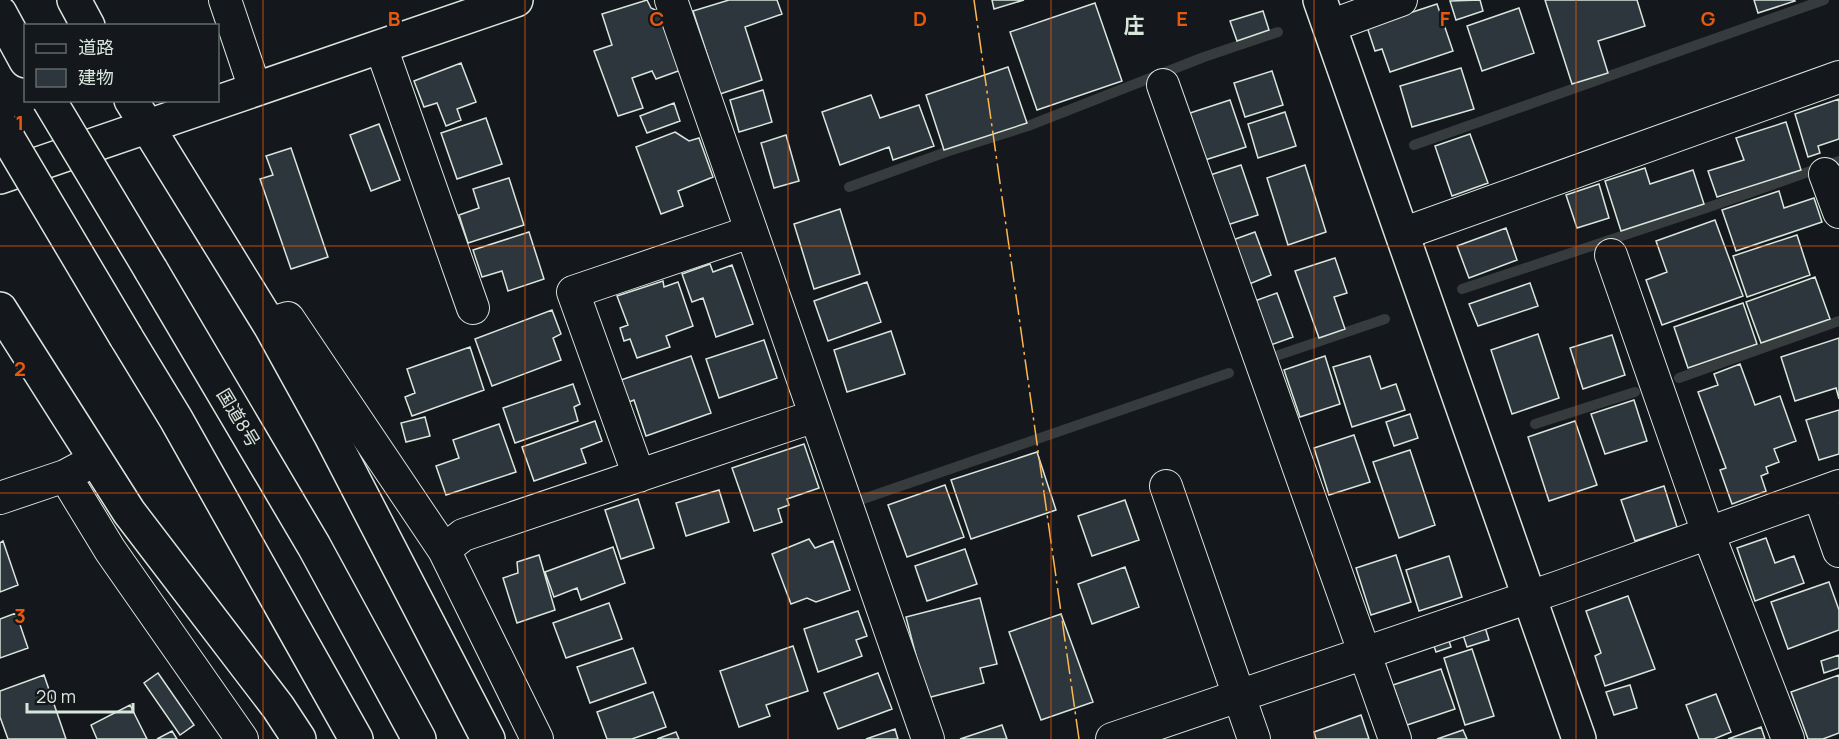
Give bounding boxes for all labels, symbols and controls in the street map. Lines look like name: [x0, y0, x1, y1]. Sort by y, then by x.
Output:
text: B: [388, 5, 401, 32]
text: C: [650, 5, 664, 32]
text: D: [913, 5, 927, 32]
text: E: [1176, 5, 1188, 32]
text: F: [1440, 5, 1451, 32]
text: G: [1701, 5, 1716, 32]
district label: 庄: [1124, 11, 1145, 39]
legend: [24, 24, 219, 102]
text: 道路: [78, 35, 114, 59]
text: 建物: [78, 65, 114, 89]
text: 1: [16, 109, 24, 136]
text: 2: [14, 355, 26, 382]
street label: 国道8号: [212, 384, 266, 451]
text: 3: [14, 602, 26, 629]
scale bar: [27, 676, 134, 714]
text: 20 m: [36, 684, 76, 708]

